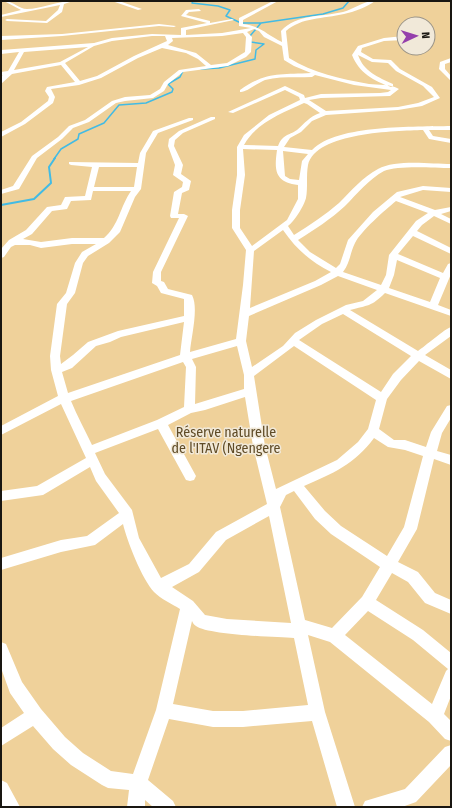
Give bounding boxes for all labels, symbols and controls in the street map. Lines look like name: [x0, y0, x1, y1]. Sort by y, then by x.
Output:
north arrow: [396, 16, 436, 56]
text: N: [419, 32, 432, 39]
park label: Réserve naturelle de l'ITAV (Ngengere: [171, 424, 281, 457]

